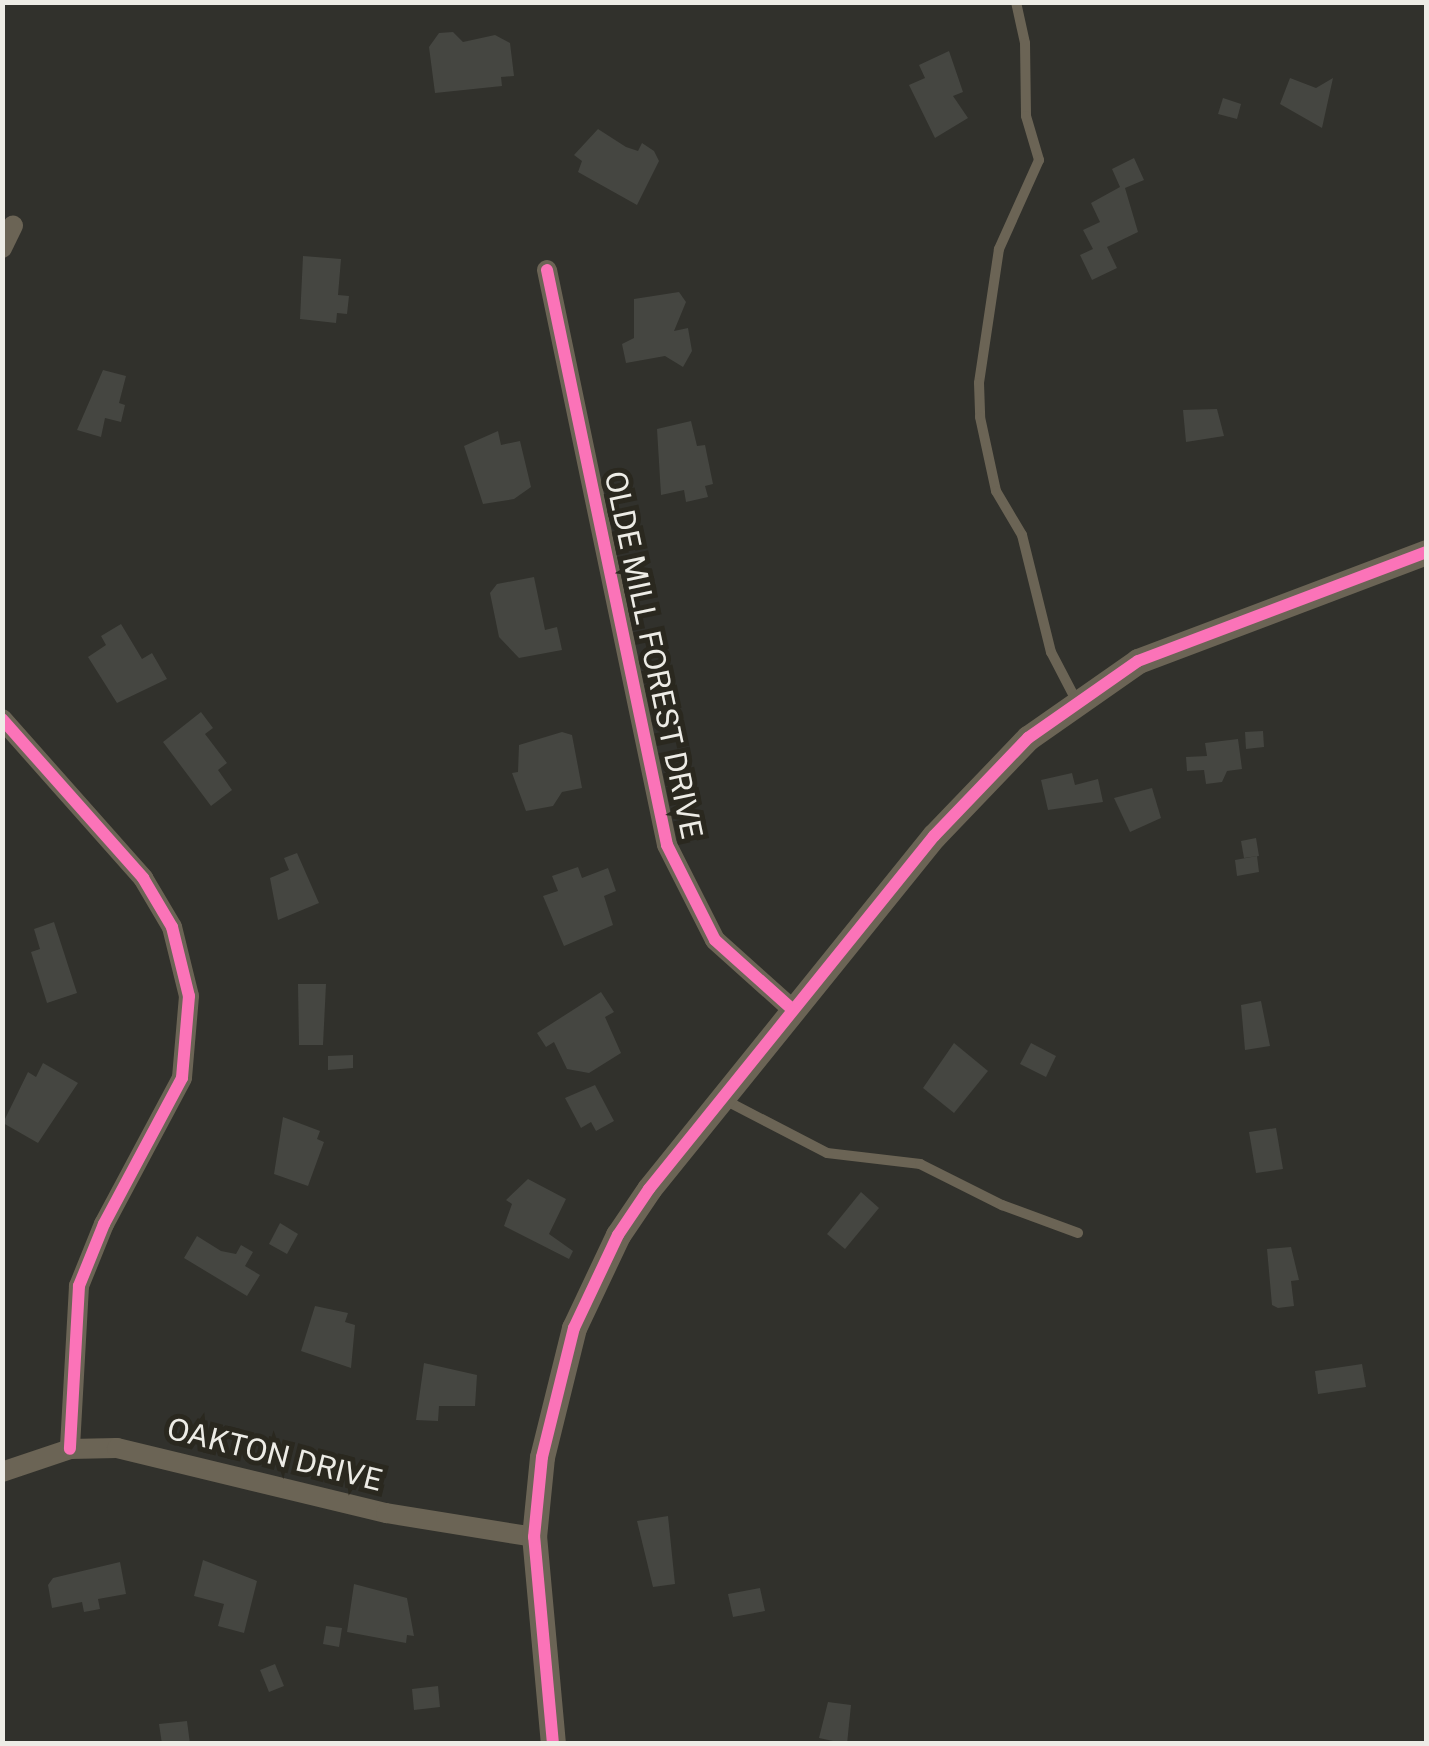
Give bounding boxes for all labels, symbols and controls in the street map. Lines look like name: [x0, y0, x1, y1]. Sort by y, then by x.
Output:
street label: OLDE MILL FOREST DRIVE: [597, 468, 711, 842]
street label: OAKTON DRIVE: [164, 1410, 386, 1498]

